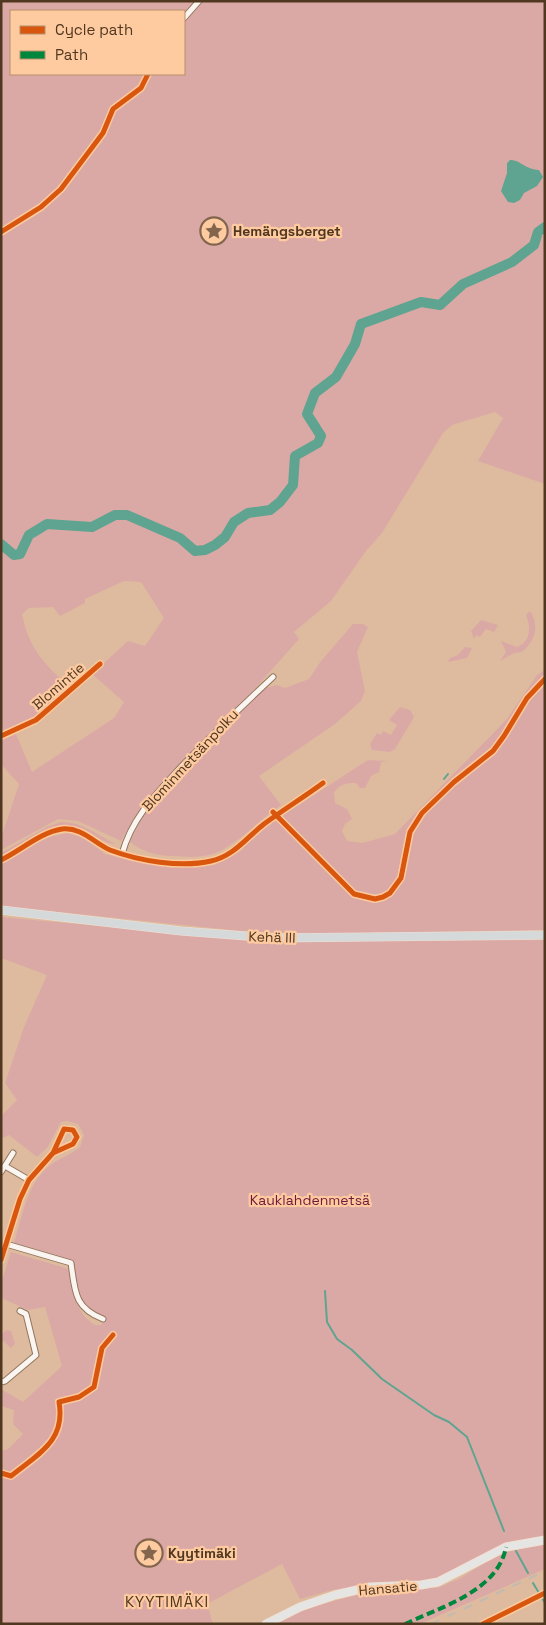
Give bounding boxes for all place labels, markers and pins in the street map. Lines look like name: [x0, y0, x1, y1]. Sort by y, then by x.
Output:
place icon: Hemängsberget: [199, 216, 229, 246]
place label: Hemängsberget: [233, 222, 341, 240]
place icon: Kyytimäki: [134, 1538, 164, 1568]
place label: Kyytimäki: [168, 1544, 236, 1562]

